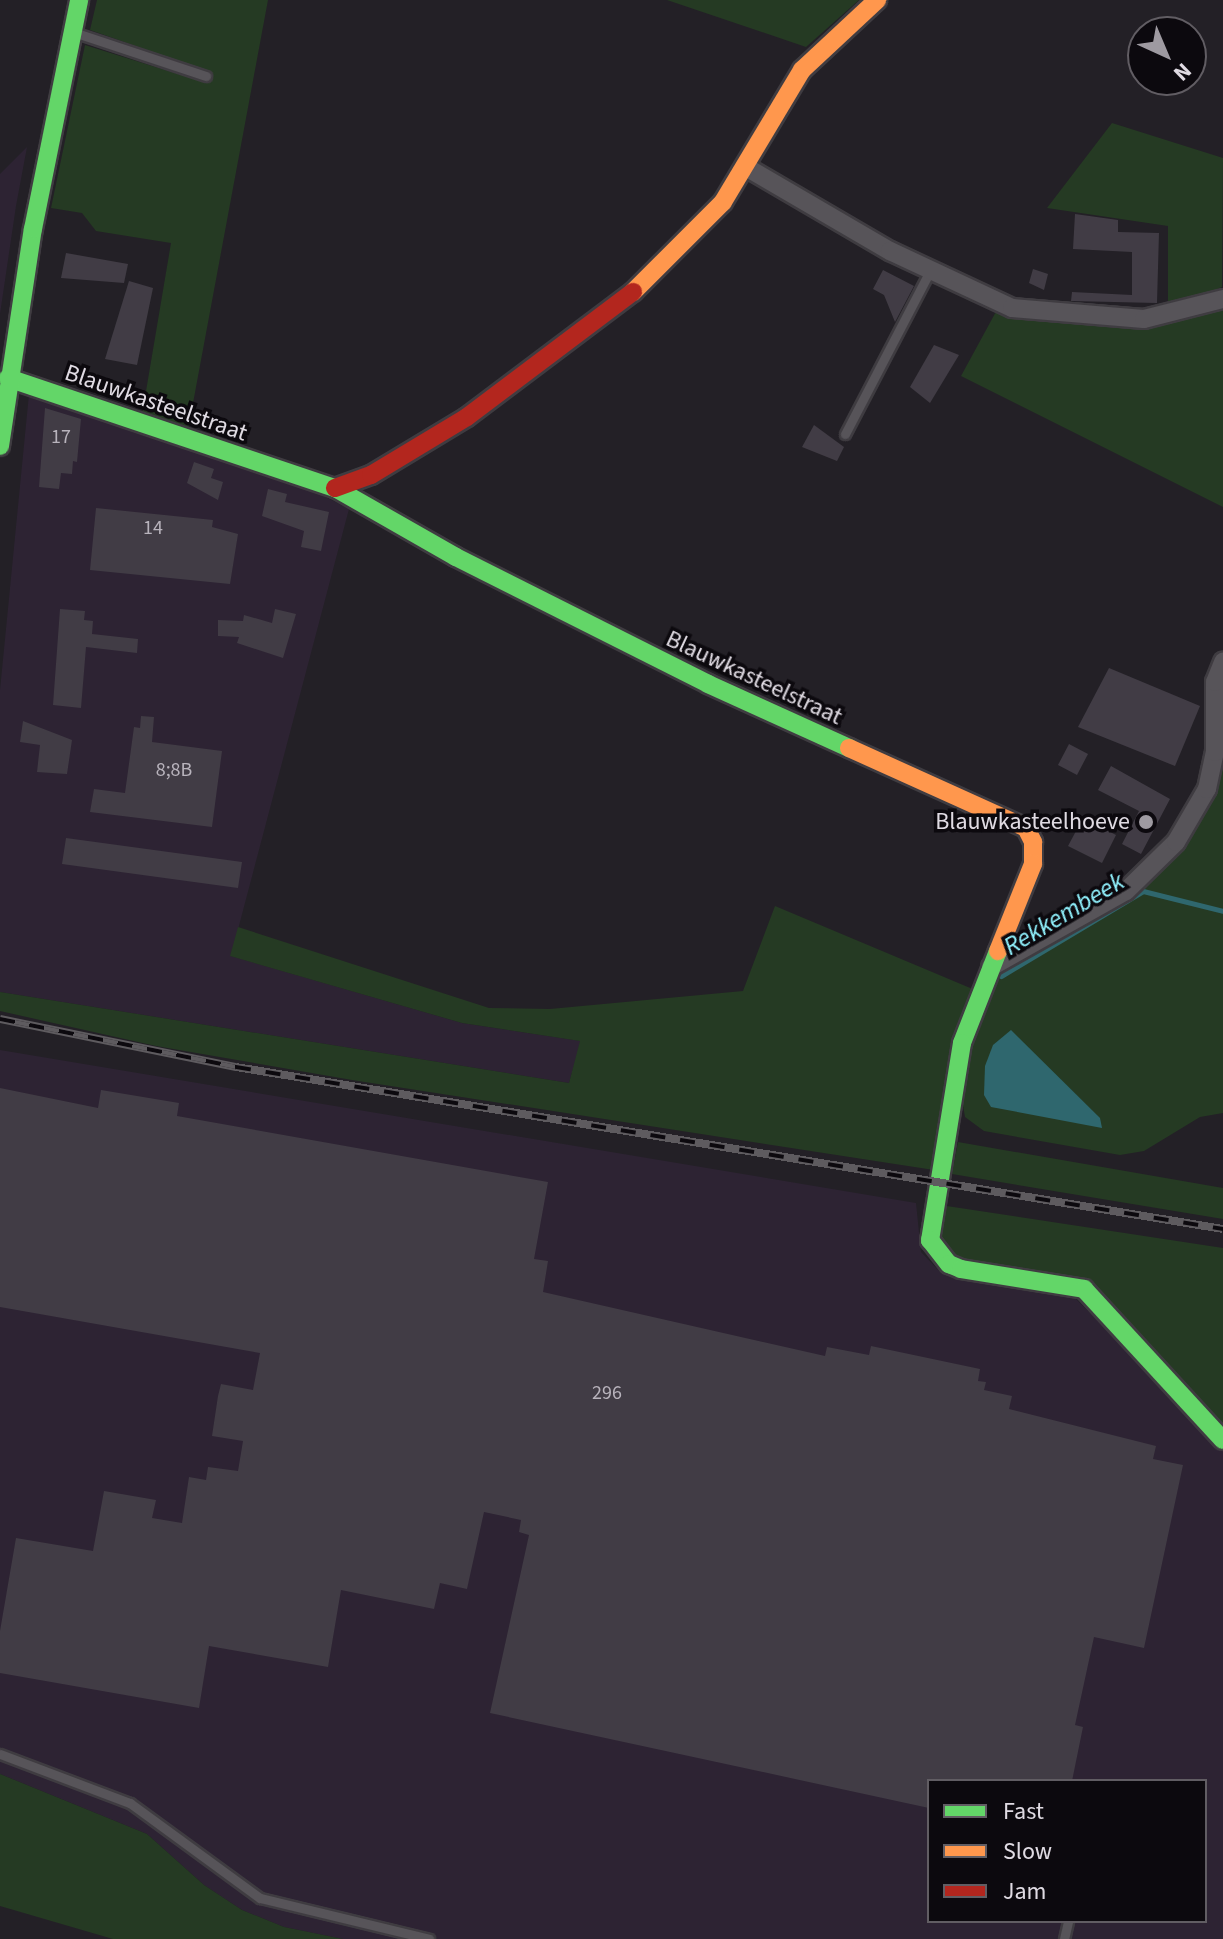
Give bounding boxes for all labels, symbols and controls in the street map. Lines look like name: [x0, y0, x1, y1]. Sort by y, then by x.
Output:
north arrow: [1127, 16, 1207, 96]
text: N: [1166, 55, 1199, 88]
street label: Blauwkasteelstraat: [61, 358, 251, 448]
house number: 17: [51, 425, 71, 449]
house number: 14: [143, 516, 163, 540]
street label: Blauwkasteelstraat: [661, 625, 847, 731]
house number: 8;8B: [156, 758, 192, 782]
place label: Blauwkasteelhoeve: [935, 808, 1130, 836]
marker: Blauwkasteelhoeve: [1137, 813, 1155, 831]
water label: Rekkembeek: [998, 866, 1130, 962]
house number: 296: [592, 1381, 622, 1405]
legend: [927, 1779, 1207, 1923]
text: Fast: [1003, 1794, 1044, 1829]
text: Slow: [1003, 1834, 1052, 1869]
text: Jam: [1003, 1874, 1047, 1909]

